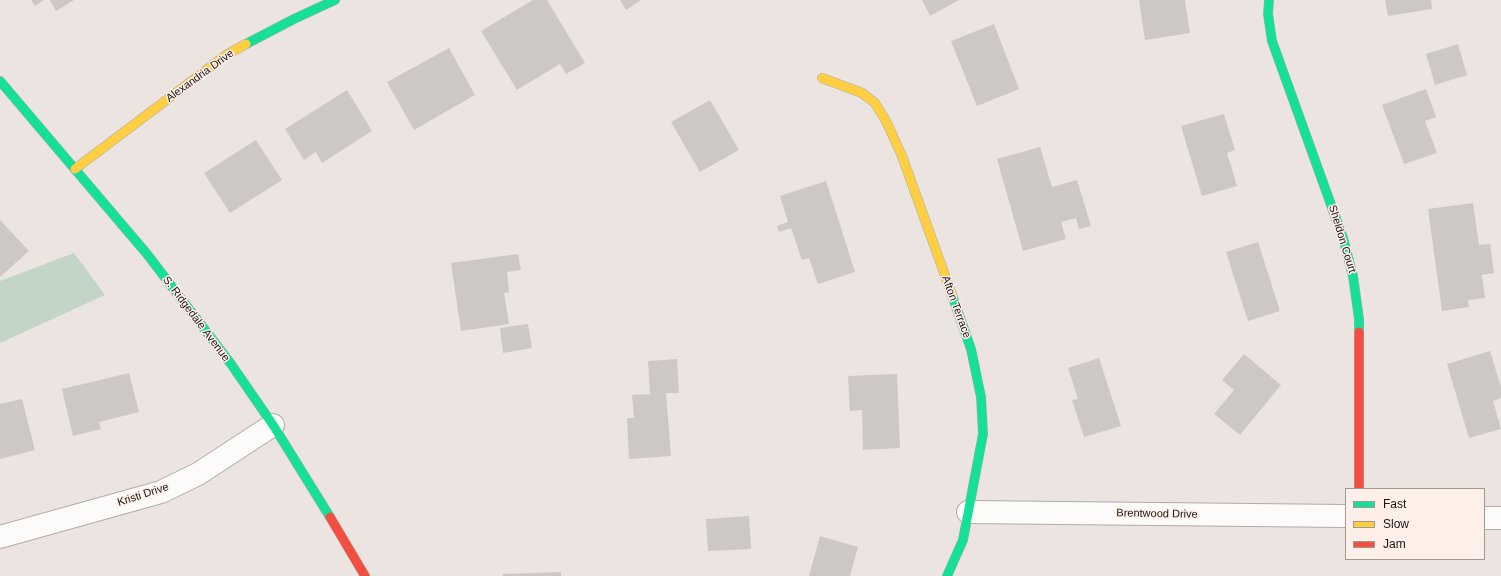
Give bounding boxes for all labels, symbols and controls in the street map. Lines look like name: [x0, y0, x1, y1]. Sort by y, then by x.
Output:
street label: Alexandria Drive: [163, 47, 237, 105]
street label: Sheldon Court: [1325, 203, 1359, 275]
street label: S. Ridgedale Avenue: [160, 274, 232, 364]
street label: Afton Terrace: [939, 274, 973, 340]
street label: Kristi Drive: [116, 481, 170, 509]
legend: [1345, 488, 1485, 560]
text: Fast: [1383, 497, 1406, 511]
street label: Brentwood Drive: [1116, 507, 1198, 521]
text: Slow: [1383, 517, 1409, 531]
text: Jam: [1383, 537, 1406, 551]

